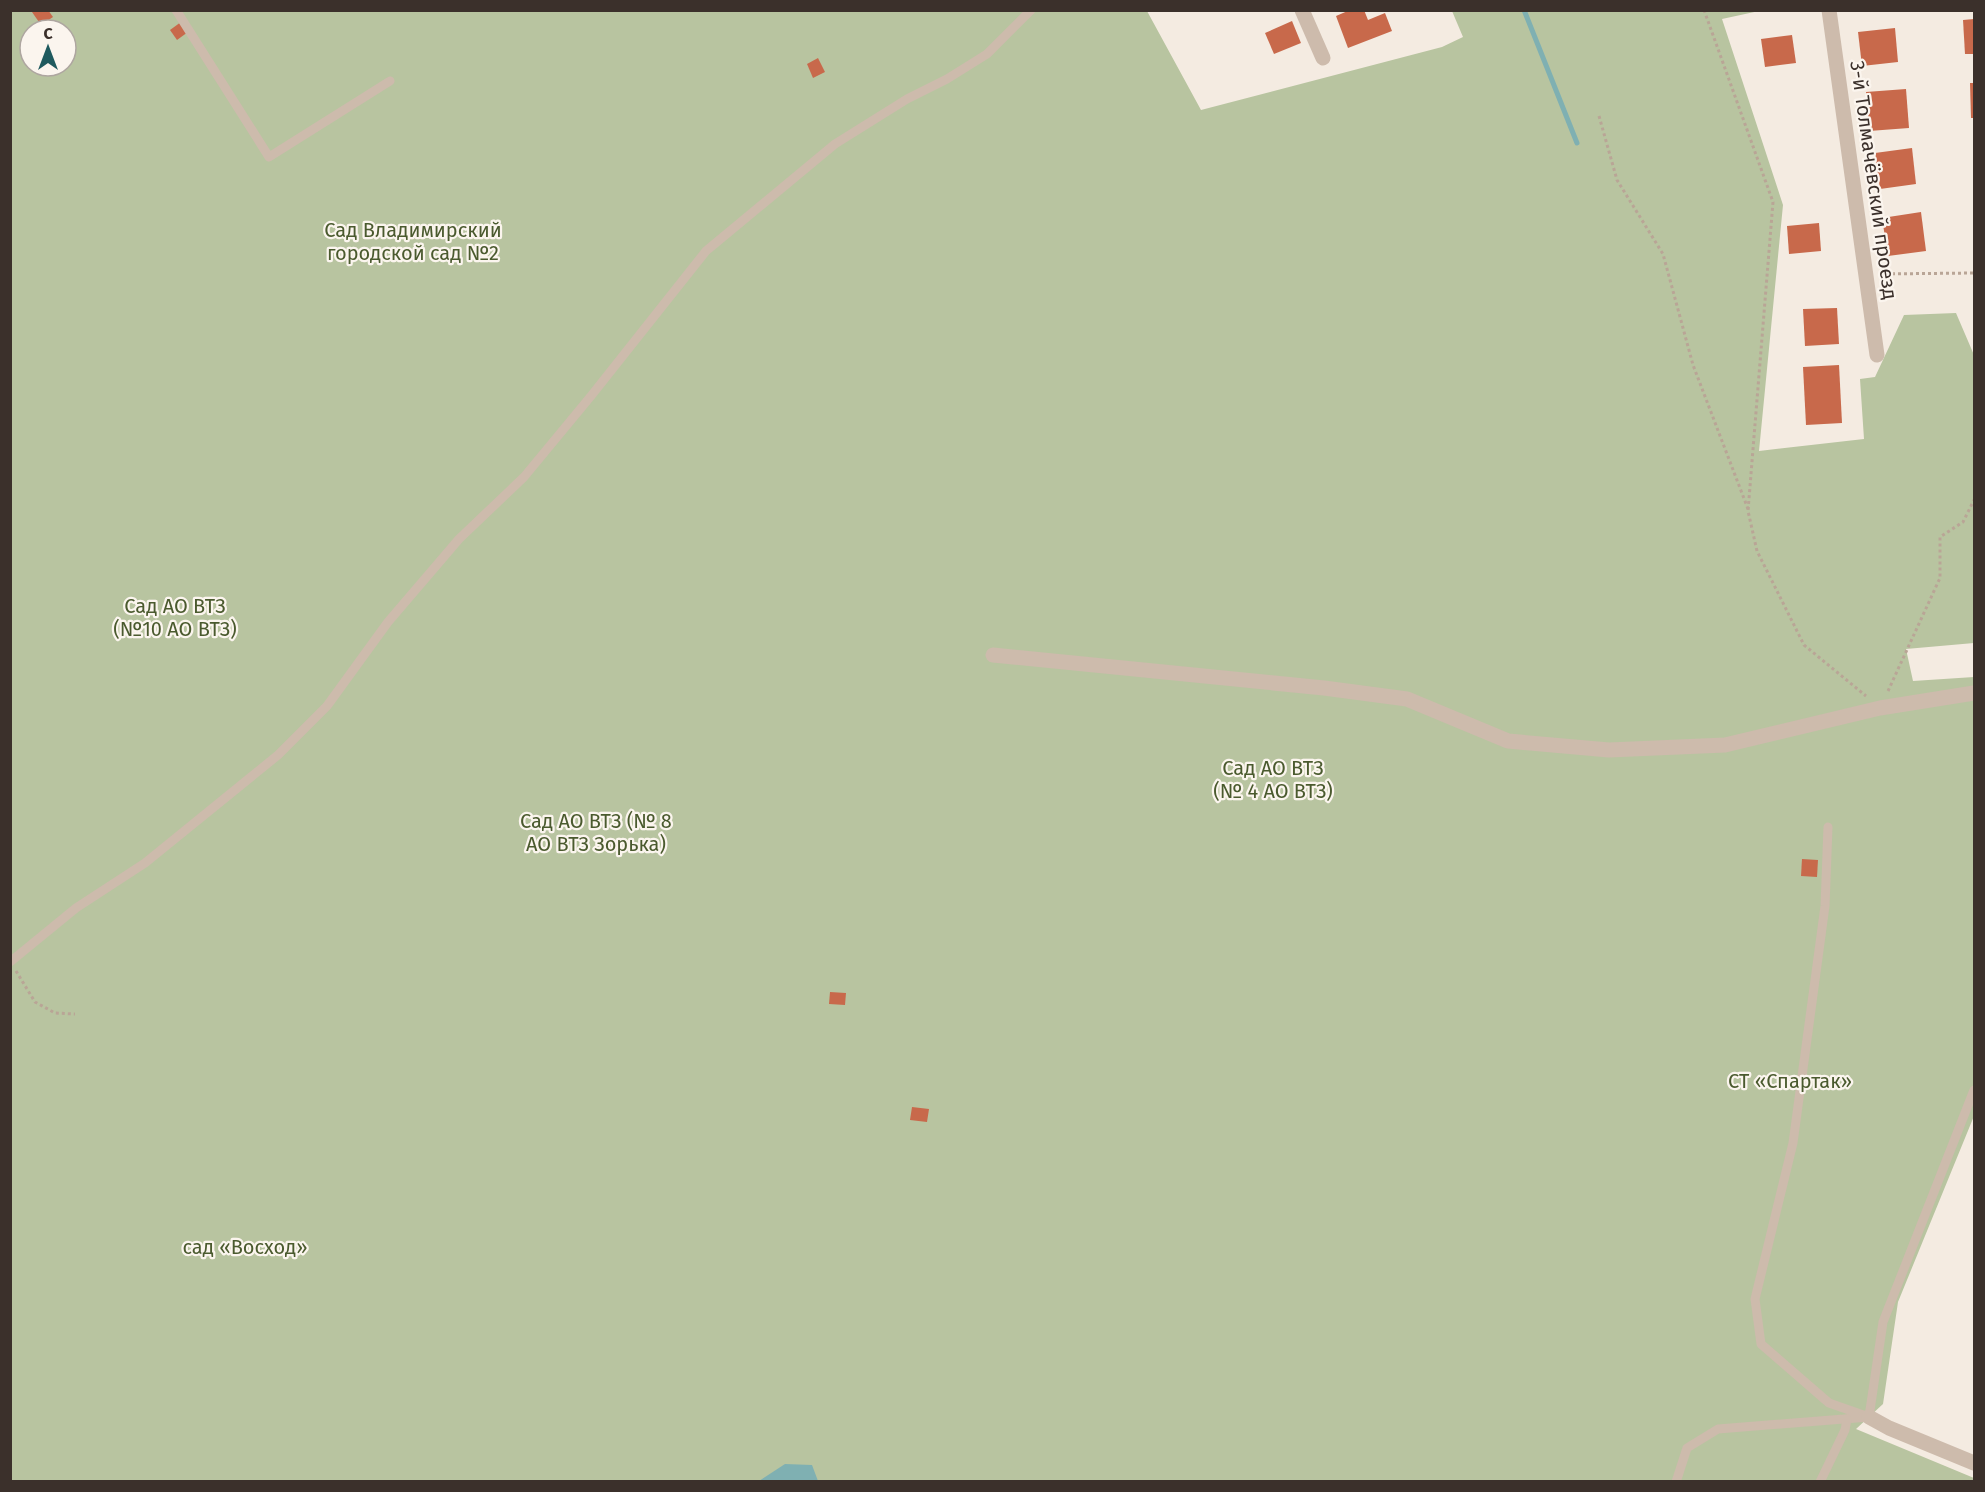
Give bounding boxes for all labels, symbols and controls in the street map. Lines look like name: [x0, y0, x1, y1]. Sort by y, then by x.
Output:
north arrow: [18, 18, 78, 78]
text: С: [43, 24, 53, 43]
street label: 3-й Толмачёвский проезд: [1845, 59, 1903, 301]
park label: Сад Владимирский городской сад №2: [324, 218, 502, 265]
park label: Сад АО ВТЗ (№10 АО ВТЗ): [113, 594, 237, 641]
park label: Сад АО ВТЗ (№ 4 АО ВТЗ): [1213, 756, 1333, 803]
park label: Сад АО ВТЗ (№ 8 АО ВТЗ Зорька): [520, 809, 672, 856]
park label: СТ «Спартак»: [1728, 1069, 1852, 1093]
park label: сад «Восход»: [182, 1235, 308, 1259]

